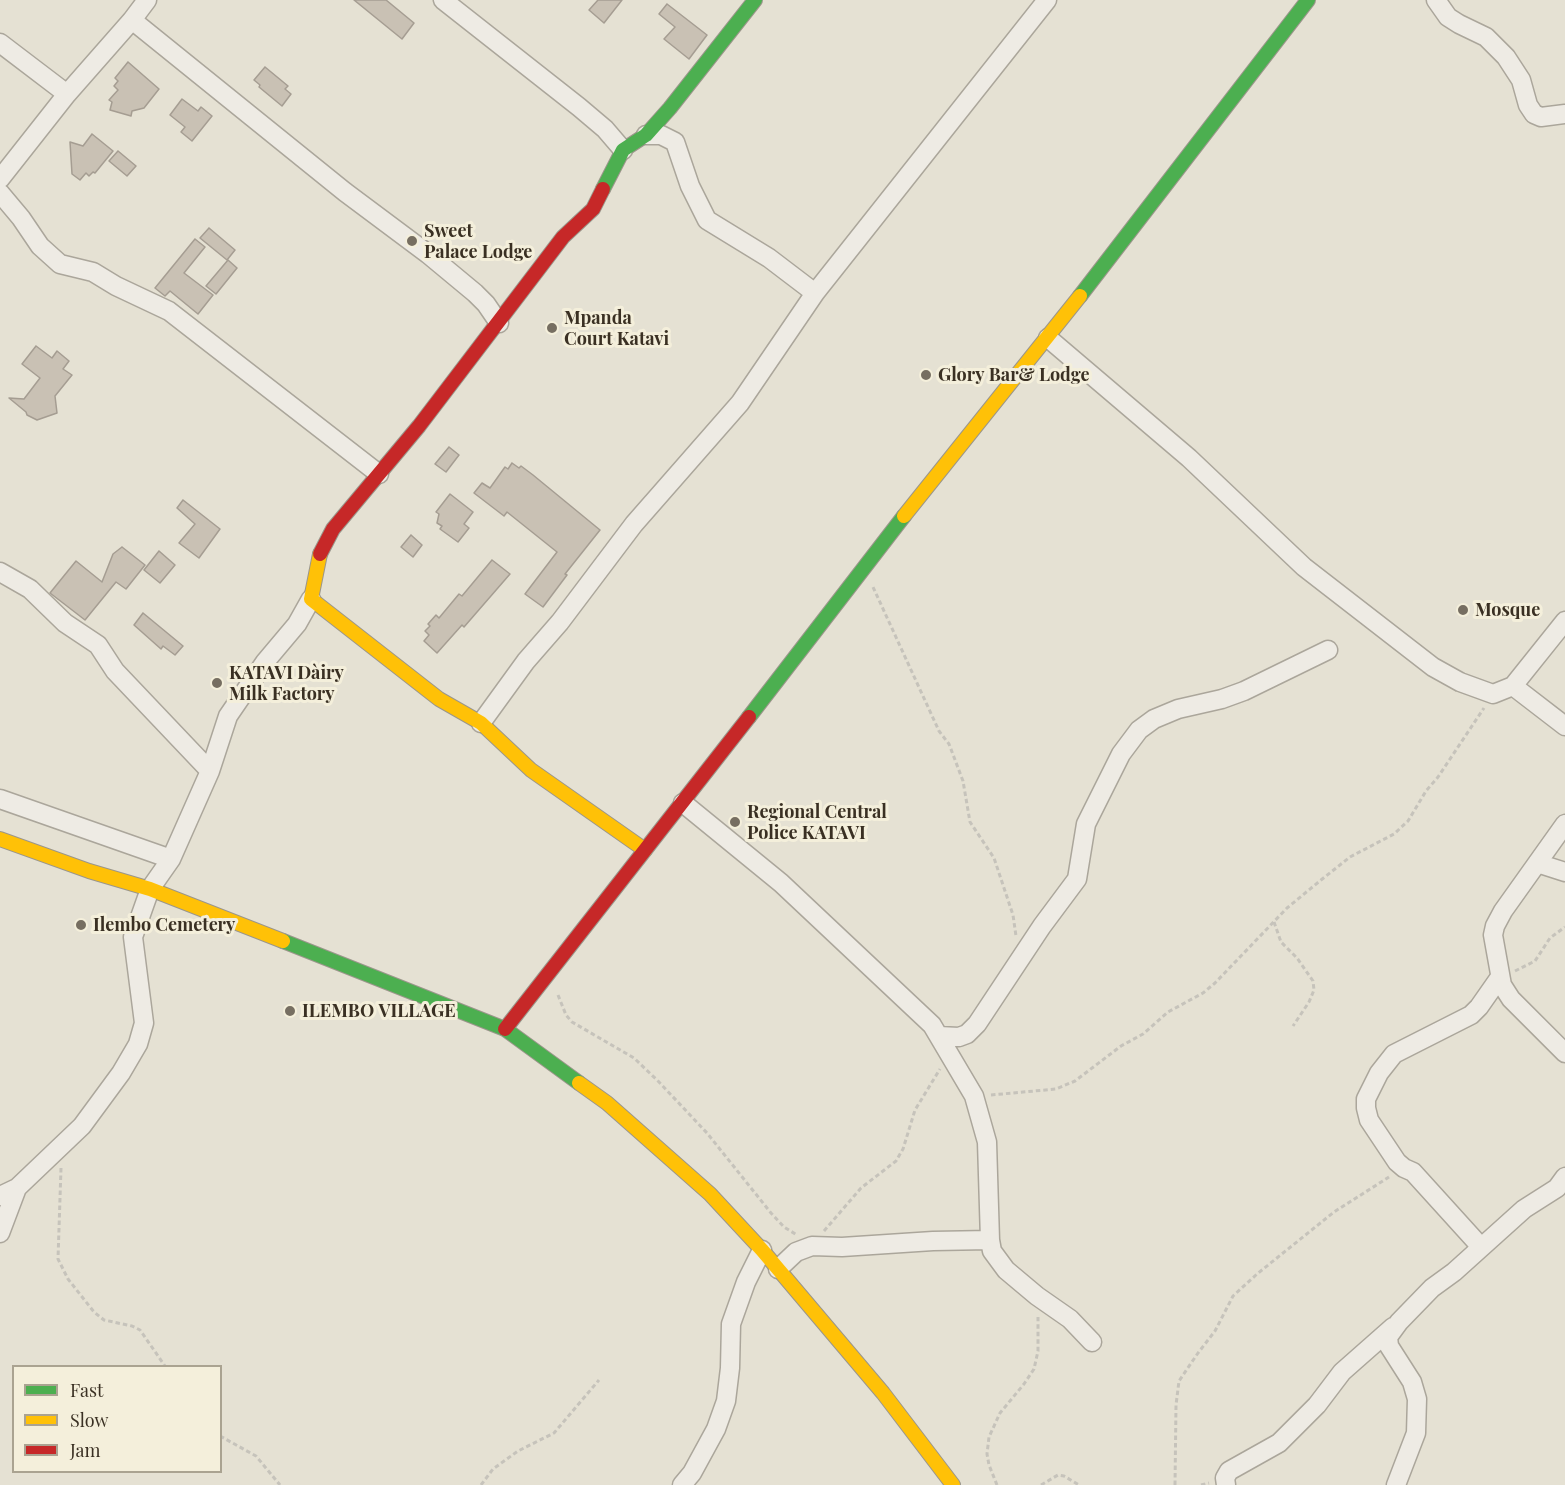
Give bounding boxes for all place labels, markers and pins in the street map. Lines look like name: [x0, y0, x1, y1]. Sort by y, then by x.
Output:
place label: Sweet Palace Lodge: [424, 220, 532, 262]
marker: Sweet Palace Lodge: [405, 234, 419, 248]
place label: Mpanda Court Katavi: [564, 307, 669, 350]
marker: Mpanda Court Katavi: [545, 321, 559, 335]
place label: Glory Bar& Lodge: [938, 364, 1090, 386]
marker: Glory Bar& Lodge: [919, 368, 933, 382]
place label: Mosque: [1475, 599, 1540, 621]
marker: Mosque: [1456, 603, 1470, 617]
place label: KATAVI Dàiry Milk Factory: [229, 662, 344, 704]
marker: KATAVI Dàiry Milk Factory: [210, 676, 224, 690]
place label: Regional Central Police KATAVI: [747, 801, 887, 844]
marker: Regional Central Police KATAVI: [728, 815, 742, 829]
place label: Ilembo Cemetery: [93, 914, 235, 936]
marker: Ilembo Cemetery: [74, 918, 88, 932]
place label: ILEMBO VILLAGE: [302, 1000, 456, 1022]
marker: ILEMBO VILLAGE: [283, 1004, 297, 1018]

